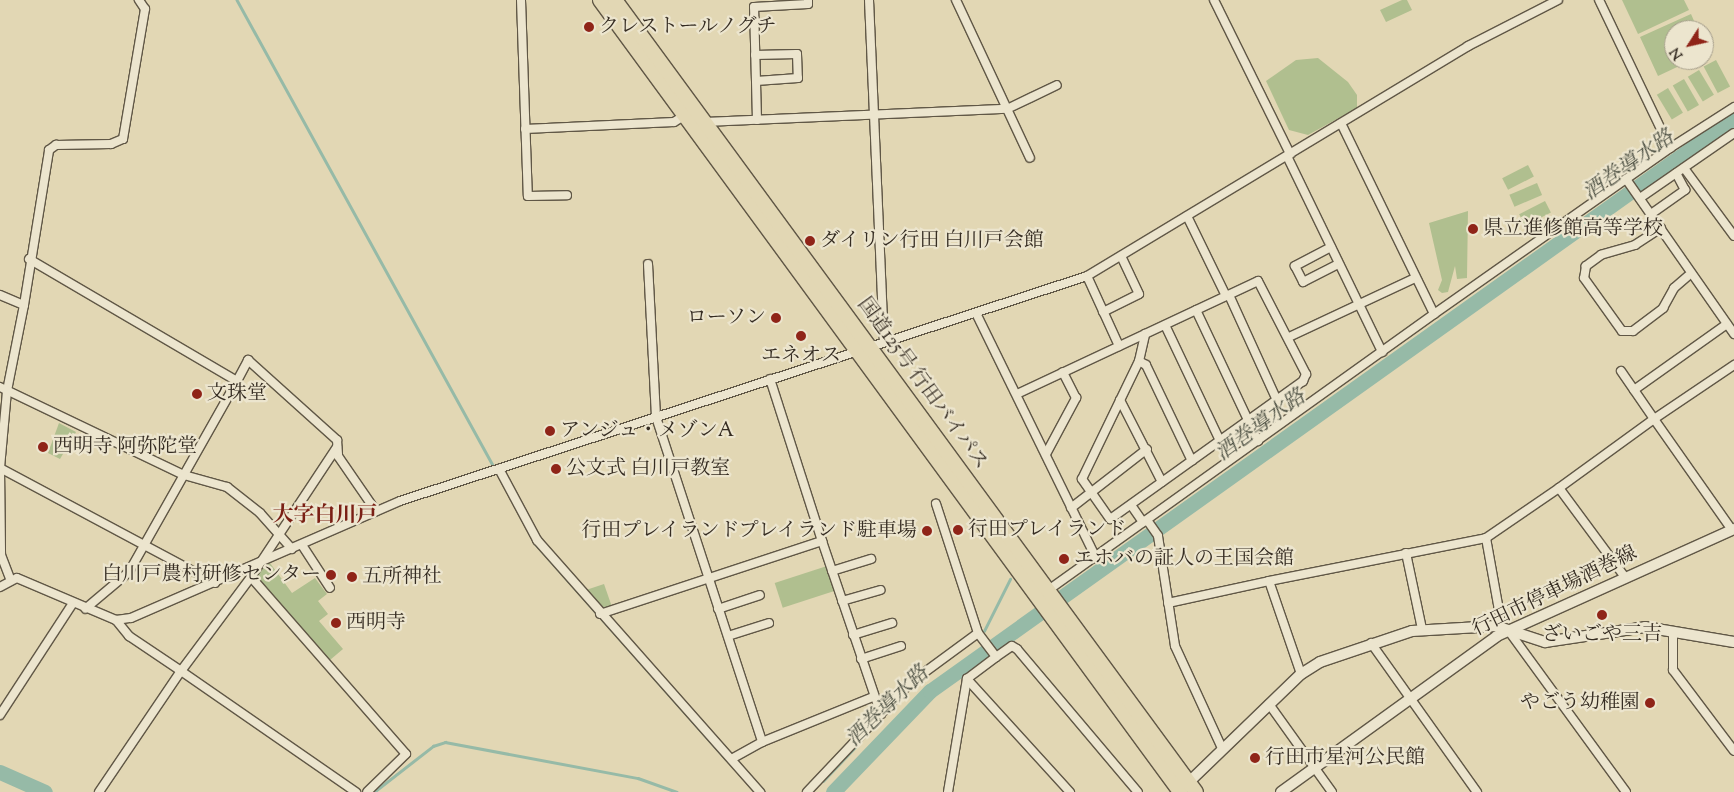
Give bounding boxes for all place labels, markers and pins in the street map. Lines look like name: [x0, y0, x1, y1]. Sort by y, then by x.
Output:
place label: クレストールノグチ: [599, 15, 779, 39]
marker: クレストールノグチ: [583, 21, 595, 33]
place label: 県立進修館高等学校: [1483, 217, 1663, 241]
marker: 県立進修館高等学校: [1467, 223, 1479, 235]
place label: ダイリン行田 白川戸会館: [820, 229, 1044, 253]
marker: ダイリン行田 白川戸会館: [804, 235, 816, 247]
place label: ローソン: [686, 306, 766, 330]
marker: ローソン: [770, 312, 782, 324]
marker: エネオス: [795, 330, 807, 342]
place label: エネオス: [761, 344, 841, 368]
place label: 文珠堂: [207, 382, 267, 406]
marker: 文珠堂: [191, 388, 203, 400]
place label: アンジュ・メゾンA: [560, 419, 736, 443]
marker: アンジュ・メゾンA: [544, 425, 556, 437]
place label: 西明寺 阿弥陀堂: [53, 435, 197, 459]
marker: 西明寺 阿弥陀堂: [37, 441, 49, 453]
place label: 公文式 白川戸教室: [566, 457, 730, 481]
marker: 公文式 白川戸教室: [550, 463, 562, 475]
place label: 行田プレイランド: [968, 518, 1128, 542]
place label: 行田プレイランドプレイランド駐車場: [577, 519, 917, 543]
marker: 行田プレイランド: [952, 524, 964, 536]
marker: 行田プレイランドプレイランド駐車場: [921, 525, 933, 537]
place label: エホバの証人の王国会館: [1074, 547, 1294, 571]
marker: エホバの証人の王国会館: [1058, 553, 1070, 565]
place label: 白川戸農村研修センター: [101, 563, 321, 587]
place label: 五所神社: [362, 565, 442, 589]
marker: 白川戸農村研修センター: [325, 569, 337, 581]
marker: 五所神社: [346, 571, 358, 583]
marker: ざいごや三吉: [1596, 609, 1608, 621]
place label: 西明寺: [346, 611, 406, 635]
marker: 西明寺: [330, 617, 342, 629]
place label: ざいごや三吉: [1542, 623, 1662, 647]
place label: やごう幼稚園: [1520, 691, 1640, 715]
marker: やごう幼稚園: [1644, 697, 1656, 709]
place label: 行田市星河公民館: [1265, 746, 1425, 770]
marker: 行田市星河公民館: [1249, 752, 1261, 764]

